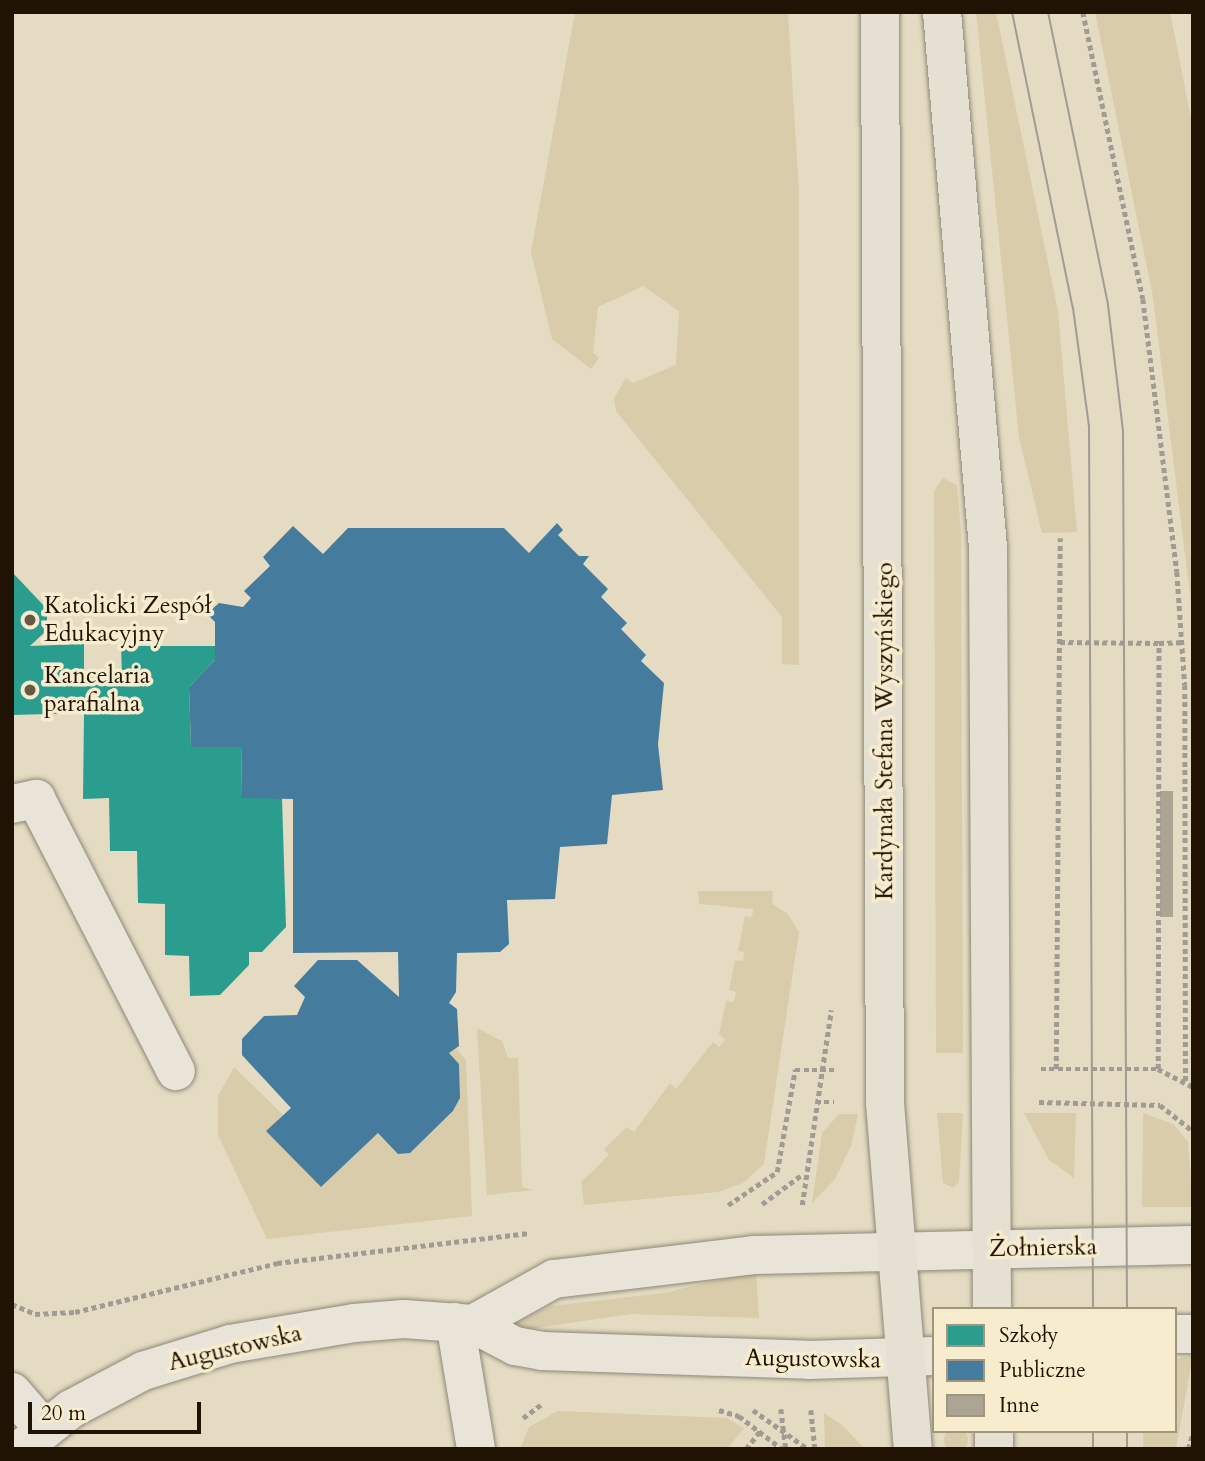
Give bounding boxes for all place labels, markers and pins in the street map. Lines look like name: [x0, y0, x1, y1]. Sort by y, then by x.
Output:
place label: Katolicki Zespół Edukacyjny: [44, 592, 211, 648]
marker: Katolicki Zespół Edukacyjny: [22, 612, 38, 628]
place label: Kancelaria parafialna: [44, 662, 150, 718]
marker: Kancelaria parafialna: [22, 682, 38, 698]

